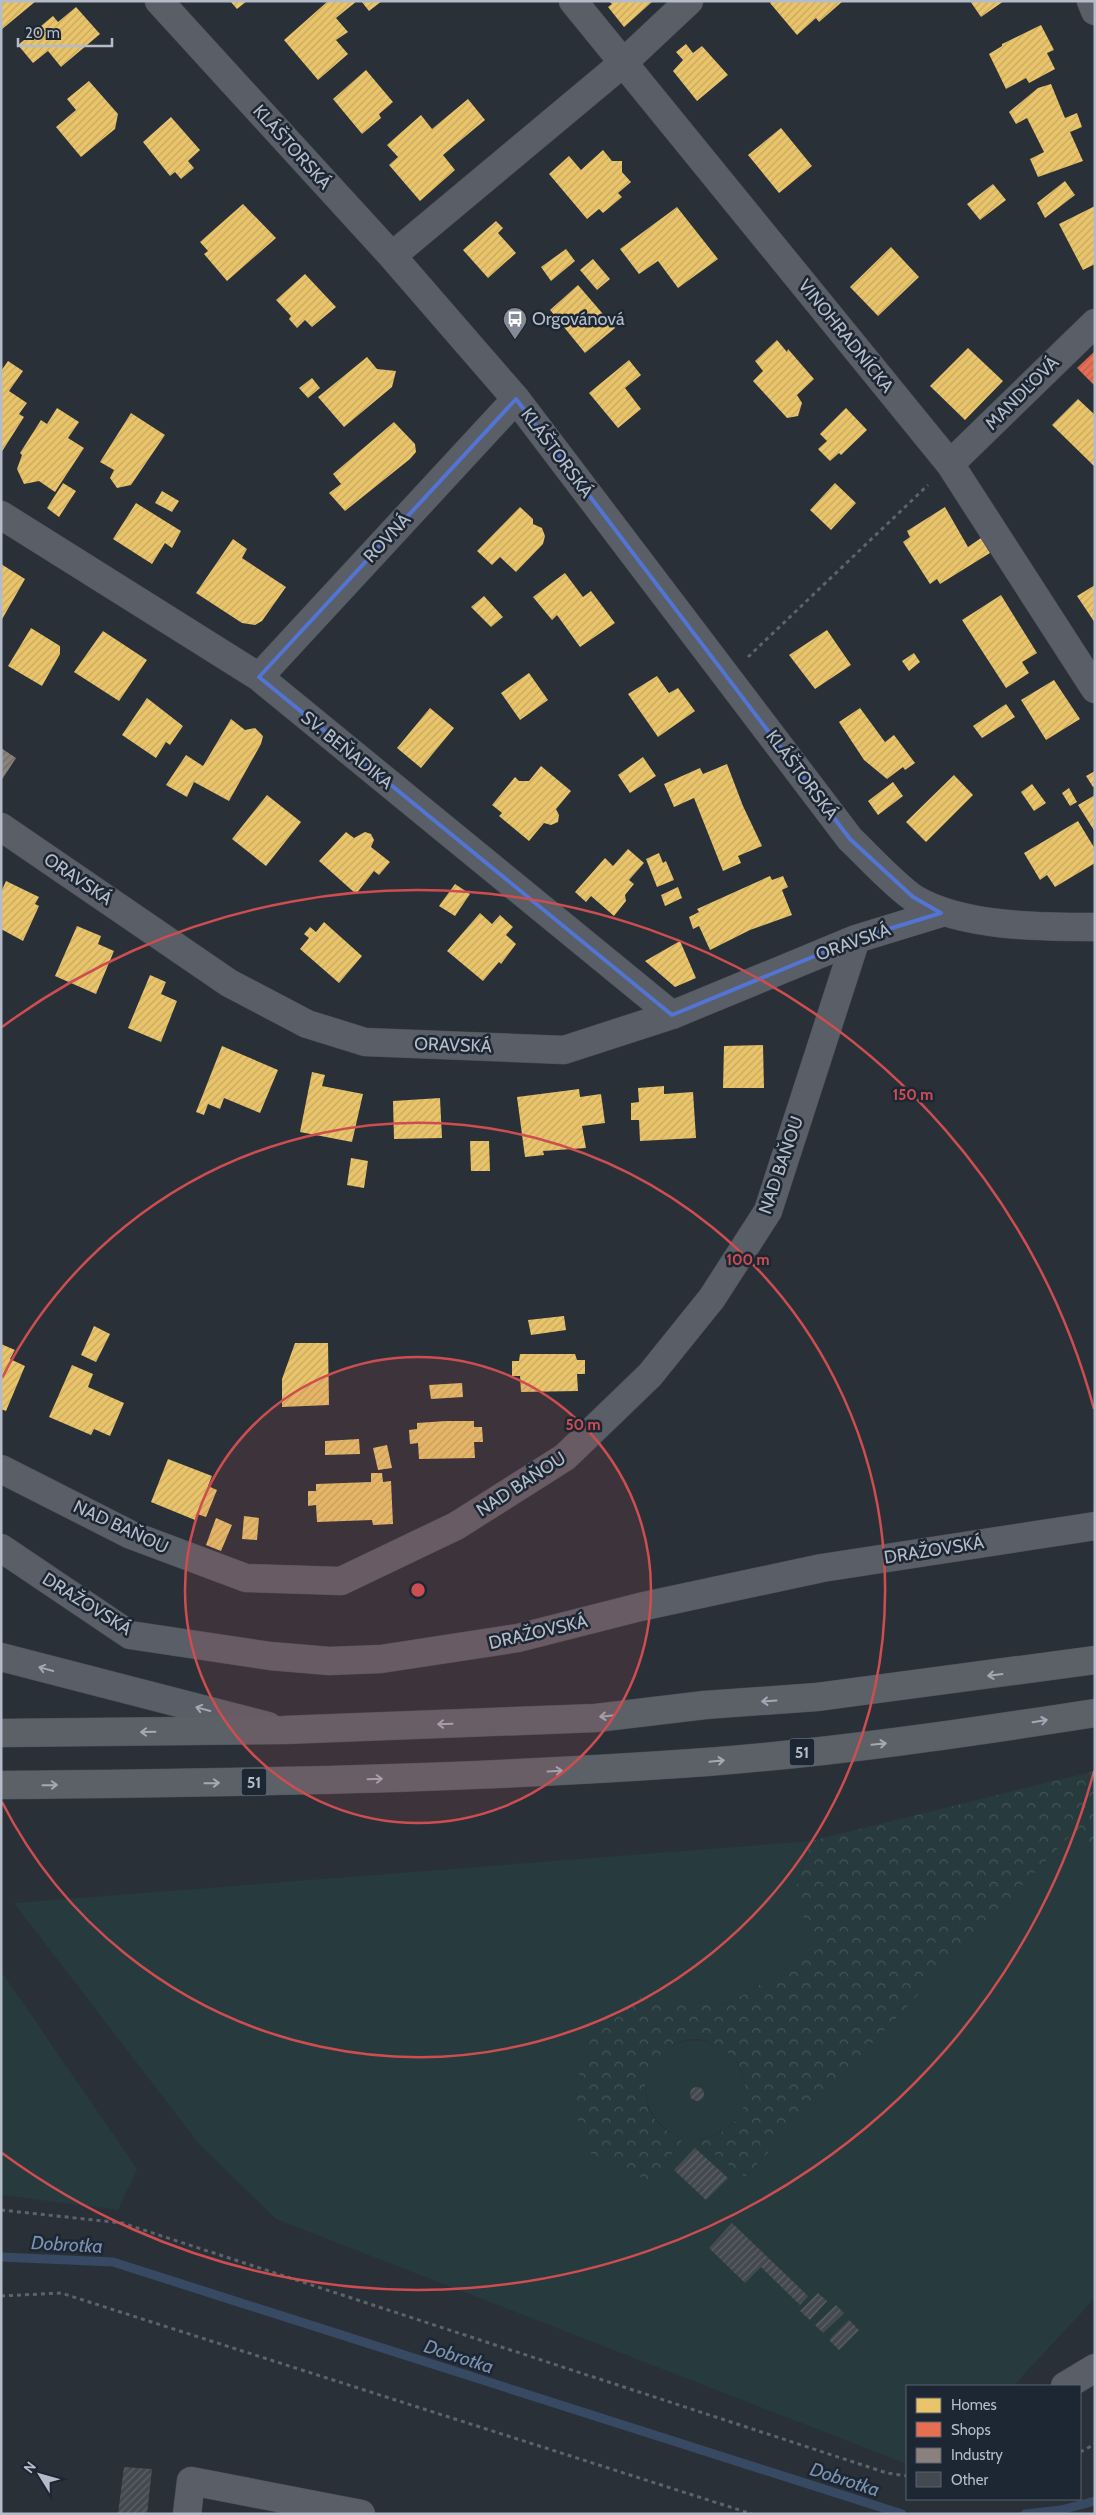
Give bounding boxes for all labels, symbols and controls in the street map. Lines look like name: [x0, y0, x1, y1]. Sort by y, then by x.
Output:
scale bar: [18, 15, 111, 47]
text: 20 m: [25, 24, 60, 42]
street label: KLÁŠTORSKÁ: [248, 100, 336, 194]
street label: VINOHRADNÍCKA: [794, 275, 898, 397]
bus stop icon: Orgovánová: [502, 306, 528, 340]
place label: Orgovánová: [532, 308, 625, 330]
street label: MANDĽOVÁ: [981, 352, 1063, 434]
street label: KLÁŠTORSKÁ: [516, 404, 598, 502]
street label: ROVNÁ: [359, 509, 415, 567]
street label: SV. BEŇADIKA: [297, 705, 398, 794]
street label: KLÁŠTORSKÁ: [761, 726, 843, 824]
street label: ORAVSKÁ: [40, 848, 116, 910]
street label: ORAVSKÁ: [813, 918, 893, 966]
street label: ORAVSKÁ: [414, 1033, 492, 1057]
text: 150 m: [893, 1086, 933, 1104]
street label: NAD BAŇOU: [753, 1113, 808, 1217]
text: 100 m: [726, 1251, 770, 1269]
text: 50 m: [565, 1416, 601, 1434]
street label: NAD BAŇOU: [472, 1446, 570, 1521]
street label: NAD BAŇOU: [70, 1495, 172, 1559]
street label: DRAŽOVSKÁ: [882, 1530, 986, 1569]
street label: DRAŽOVSKÁ: [38, 1567, 136, 1640]
centre of rings: [409, 1581, 427, 1599]
street label: DRAŽOVSKÁ: [486, 1609, 590, 1654]
one-way arrow: [38, 1663, 54, 1673]
one-way arrow: [987, 1670, 1003, 1680]
one-way arrow: [761, 1696, 777, 1705]
one-way arrow: [196, 1704, 212, 1714]
one-way arrow: [599, 1711, 615, 1721]
one-way arrow: [1031, 1716, 1047, 1726]
one-way arrow: [437, 1719, 453, 1728]
one-way arrow: [140, 1727, 156, 1737]
road number: 51: [790, 1738, 814, 1765]
one-way arrow: [871, 1740, 887, 1749]
one-way arrow: [709, 1756, 725, 1766]
one-way arrow: [547, 1766, 563, 1775]
road number: 51: [242, 1768, 266, 1795]
one-way arrow: [367, 1774, 383, 1783]
one-way arrow: [204, 1778, 220, 1788]
one-way arrow: [42, 1780, 58, 1789]
water label: Dobrotka: [30, 2231, 103, 2258]
water label: Dobrotka: [421, 2334, 497, 2379]
legend: [906, 2385, 1081, 2500]
text: Homes: [951, 2396, 997, 2414]
text: Shops: [951, 2421, 991, 2439]
text: Industry: [951, 2446, 1003, 2464]
north arrow: [15, 2450, 65, 2500]
water label: Dobrotka: [807, 2457, 883, 2502]
text: N: [19, 2458, 40, 2477]
text: Other: [951, 2471, 988, 2489]

